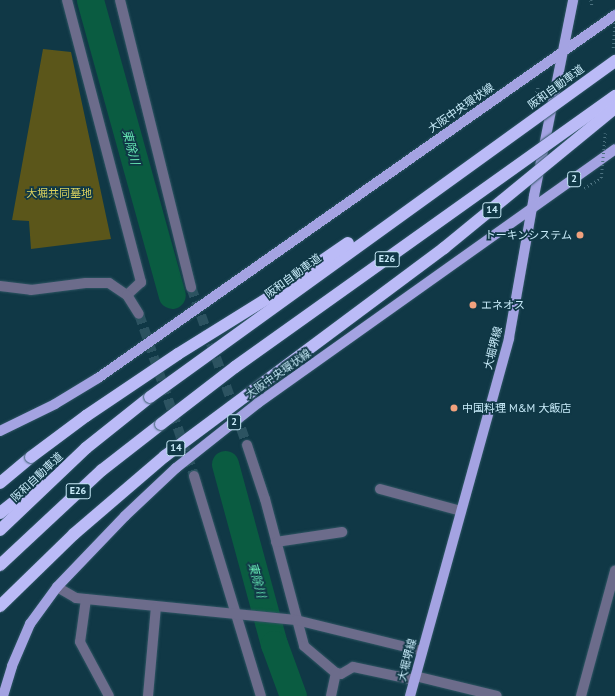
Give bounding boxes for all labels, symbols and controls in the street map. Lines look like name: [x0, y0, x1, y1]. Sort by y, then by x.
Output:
street label: 阪和自動車道: [525, 62, 587, 112]
street label: 大阪中央環状線: [426, 81, 496, 135]
water label: 東除川: [119, 128, 143, 166]
road number: 2: [567, 171, 581, 187]
park label: 大堀共同墓地: [26, 186, 92, 200]
road number: 14: [482, 202, 502, 218]
place label: トーキンシステム: [484, 228, 572, 242]
marker: トーキンシステム: [575, 230, 585, 240]
street label: 阪和自動車道: [262, 251, 324, 301]
road number: E26: [374, 251, 400, 267]
place label: エネオス: [481, 298, 525, 312]
marker: エネオス: [468, 300, 478, 310]
street label: 大堀堺線: [481, 325, 505, 371]
street label: 大阪中央環状線: [243, 347, 313, 401]
place label: 中国料理 M&M 大飯店: [462, 401, 571, 415]
marker: 中国料理 M&M 大飯店: [449, 403, 459, 413]
road number: 2: [227, 414, 241, 430]
road number: 14: [166, 440, 186, 456]
street label: 阪和自動車道: [8, 450, 66, 504]
road number: E26: [65, 483, 91, 499]
water label: 東除川: [245, 561, 269, 599]
street label: 大堀堺線: [395, 637, 419, 683]

